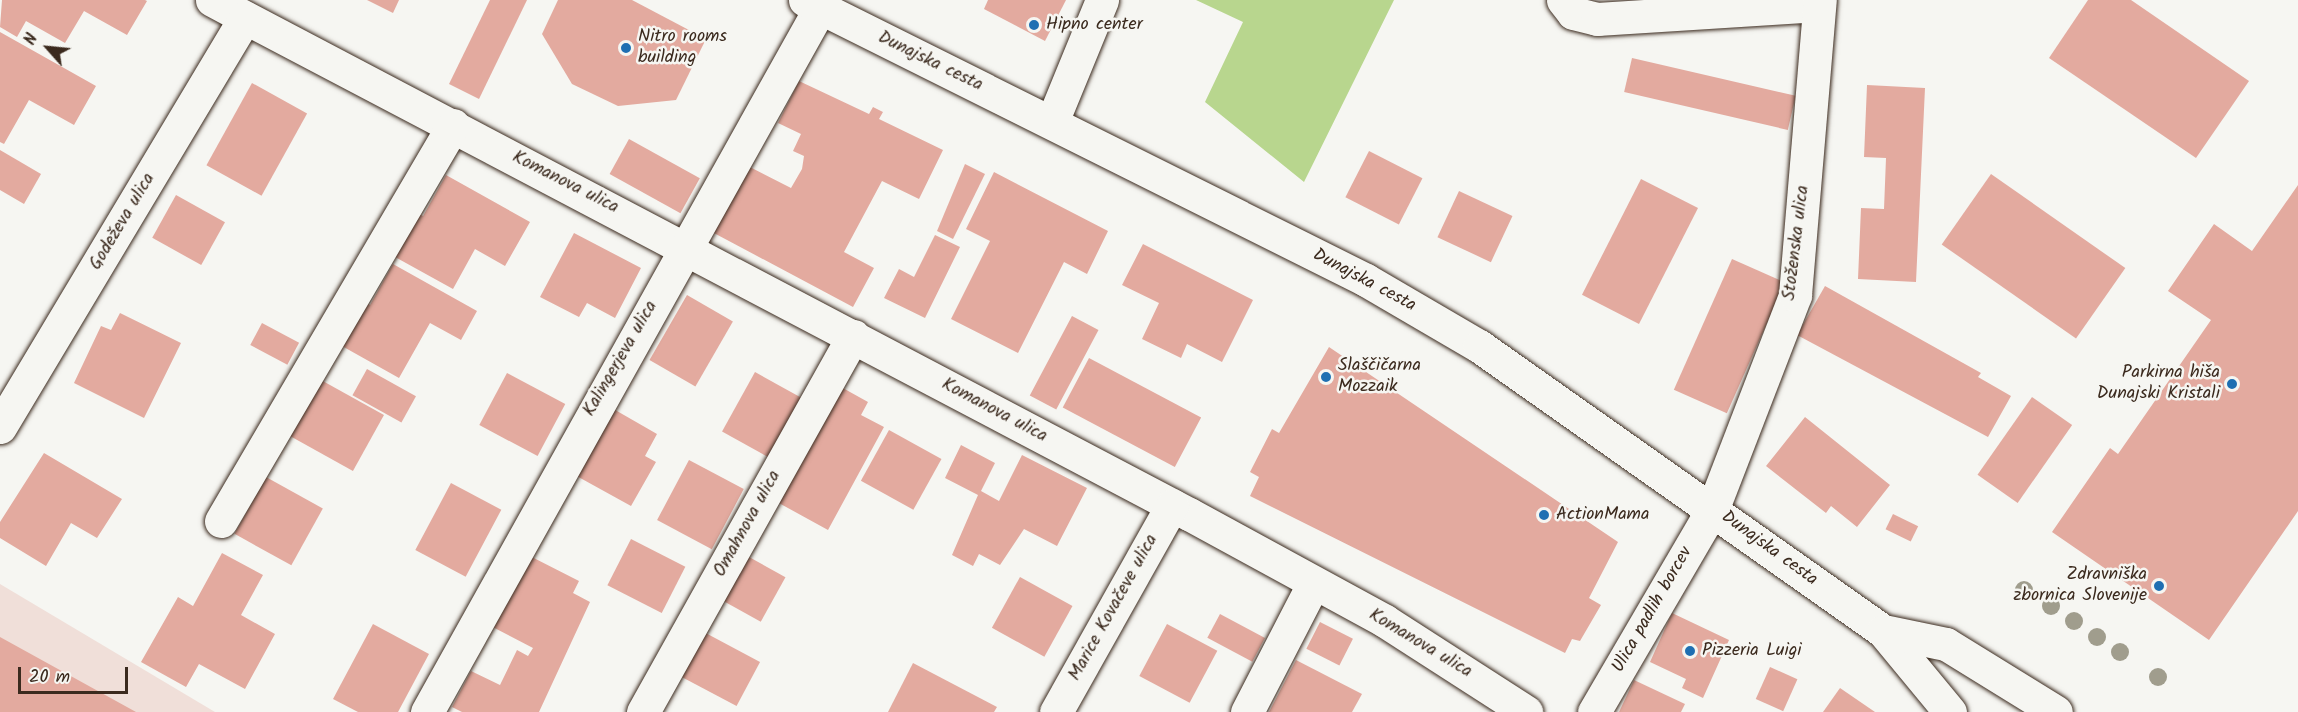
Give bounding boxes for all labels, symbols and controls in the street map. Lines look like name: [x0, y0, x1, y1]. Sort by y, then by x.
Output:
place label: Hipno center: [1046, 14, 1143, 36]
north arrow: [18, 18, 78, 78]
marker: Hipno center: [1027, 18, 1041, 32]
place label: Nitro rooms building: [638, 27, 727, 70]
street label: Dunajska cesta: [874, 27, 986, 97]
text: N: [18, 29, 45, 50]
marker: Nitro rooms building: [619, 41, 633, 55]
street label: Komanova ulica: [508, 147, 622, 219]
street label: Godeževa ulica: [86, 170, 160, 274]
street label: Stoženska ulica: [1779, 184, 1815, 302]
street label: Dunajska cesta: [1309, 245, 1419, 317]
street label: Kalingerjeva ulica: [579, 297, 663, 421]
place label: Slaščičarna Mozzaik: [1338, 356, 1421, 398]
place label: Parkirna hiša Dunajski Kristali: [2097, 363, 2220, 406]
marker: Slaščičarna Mozzaik: [1319, 370, 1333, 384]
street label: Komanova ulica: [938, 374, 1050, 448]
marker: Parkirna hiša Dunajski Kristali: [2225, 377, 2239, 391]
street label: Omahnova ulica: [710, 467, 786, 581]
place label: ActionMama: [1556, 504, 1649, 526]
street label: Dunajska cesta: [1717, 507, 1821, 591]
marker: ActionMama: [1537, 508, 1551, 522]
street label: Marice Kovačeve ulica: [1065, 531, 1163, 685]
street label: Ulica padlih borcev: [1608, 543, 1698, 677]
place label: Zdravniška zbornica Slovenije: [2014, 565, 2147, 608]
marker: Zdravniška zbornica Slovenije: [2152, 579, 2166, 593]
street label: Komanova ulica: [1365, 605, 1475, 683]
place label: Pizzeria Luigi: [1702, 640, 1802, 662]
marker: Pizzeria Luigi: [1683, 644, 1697, 658]
scale bar: [21, 655, 130, 693]
text: 20 m: [29, 663, 70, 692]

